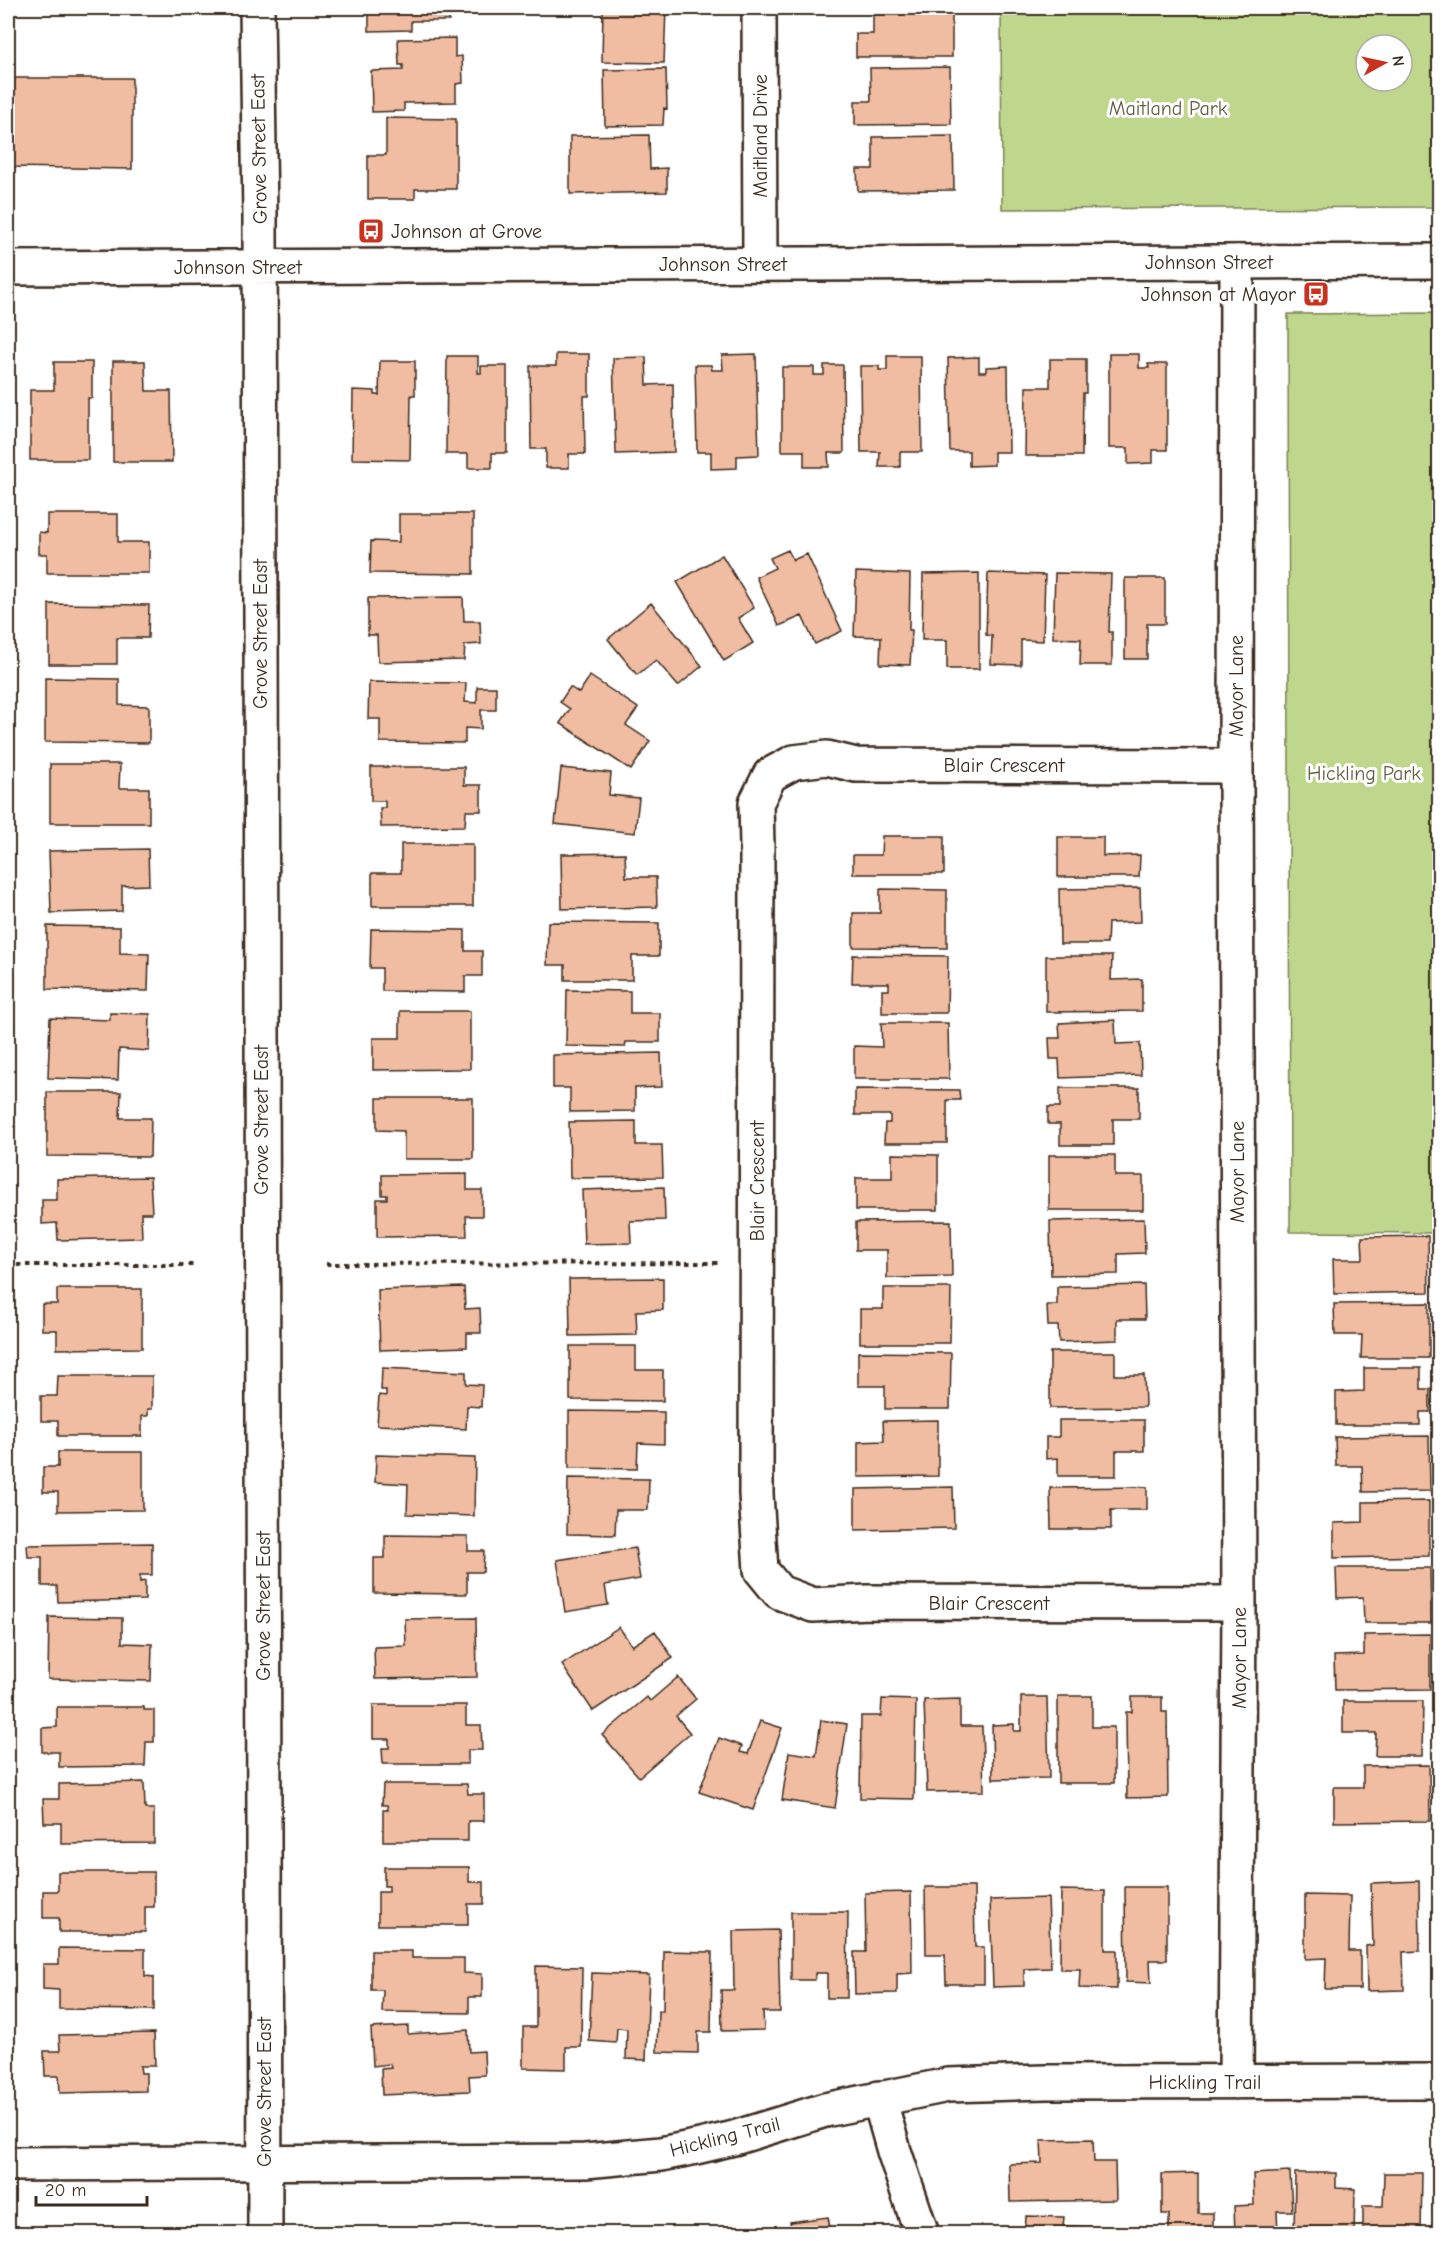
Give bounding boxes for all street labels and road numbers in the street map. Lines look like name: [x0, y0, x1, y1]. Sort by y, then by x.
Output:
street label: Grove Street East: [246, 72, 272, 224]
street label: Maitland Drive: [749, 74, 772, 198]
street label: Johnson Street: [1145, 251, 1274, 274]
street label: Johnson Street: [659, 253, 788, 276]
street label: Johnson Street: [174, 256, 303, 279]
street label: Grove Street East: [249, 558, 272, 709]
street label: Mayor Lane: [1225, 635, 1248, 737]
street label: Blair Crescent: [944, 754, 1066, 777]
street label: Grove Street East: [250, 1044, 273, 1195]
street label: Blair Crescent: [746, 1119, 769, 1241]
street label: Mayor Lane: [1226, 1121, 1249, 1223]
street label: Grove Street East: [252, 1530, 275, 1681]
street label: Blair Crescent: [929, 1592, 1051, 1615]
street label: Mayor Lane: [1228, 1607, 1251, 1709]
street label: Grove Street East: [253, 2016, 276, 2167]
street label: Hickling Trail: [1149, 2071, 1261, 2094]
street label: Hickling Trail: [667, 2112, 783, 2162]

